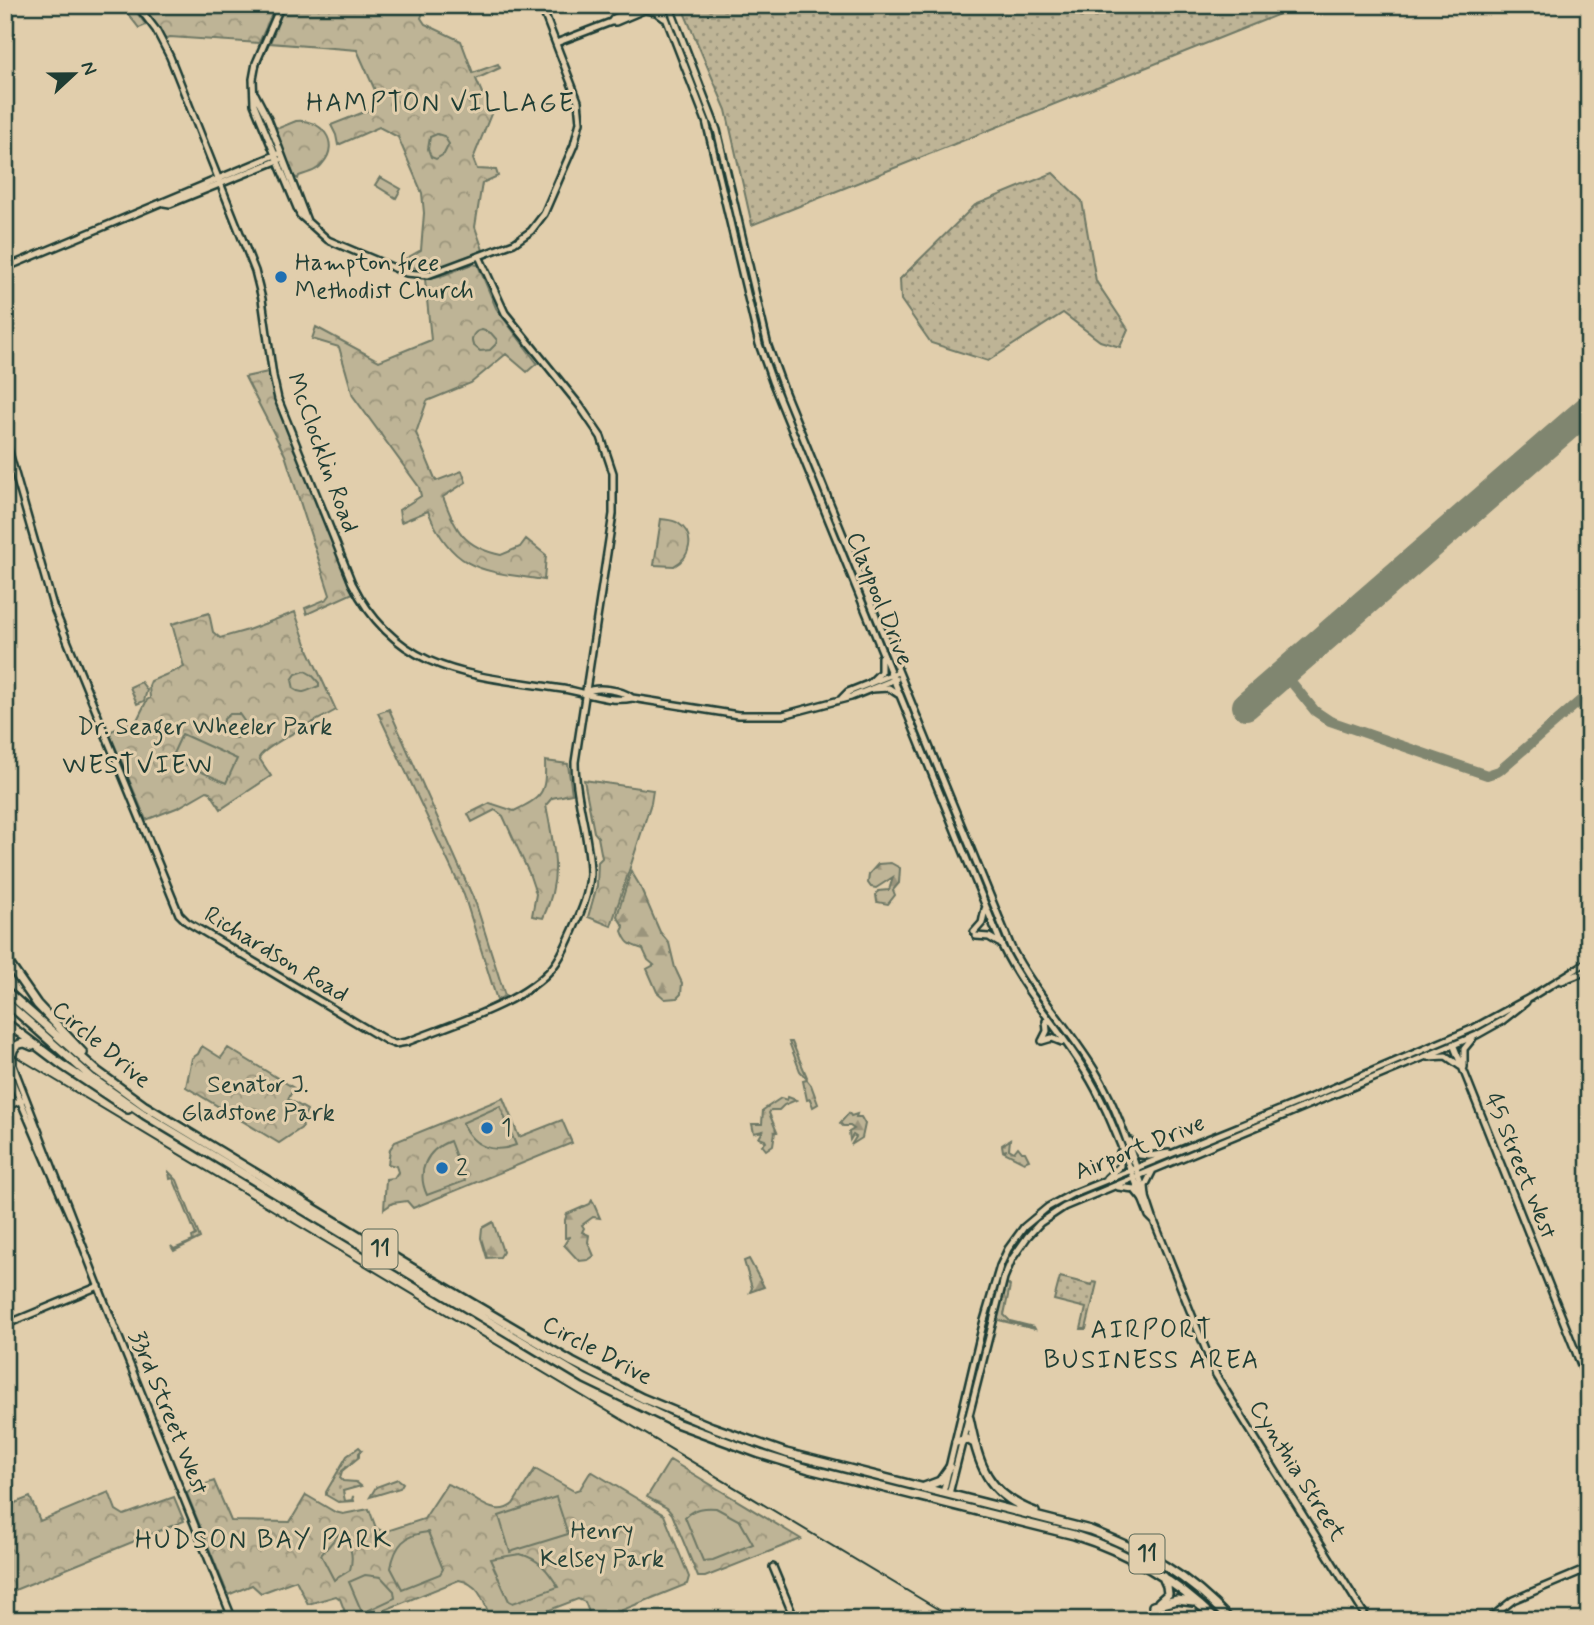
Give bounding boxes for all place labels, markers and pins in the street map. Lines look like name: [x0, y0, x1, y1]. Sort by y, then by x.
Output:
place label: Hampton free Methodist Church: [295, 248, 474, 307]
marker: Hampton free Methodist Church: [273, 269, 289, 285]
place label: 1: [501, 1113, 512, 1144]
marker: 1: [479, 1120, 495, 1136]
place label: 2: [456, 1153, 468, 1184]
marker: 2: [434, 1160, 450, 1176]

